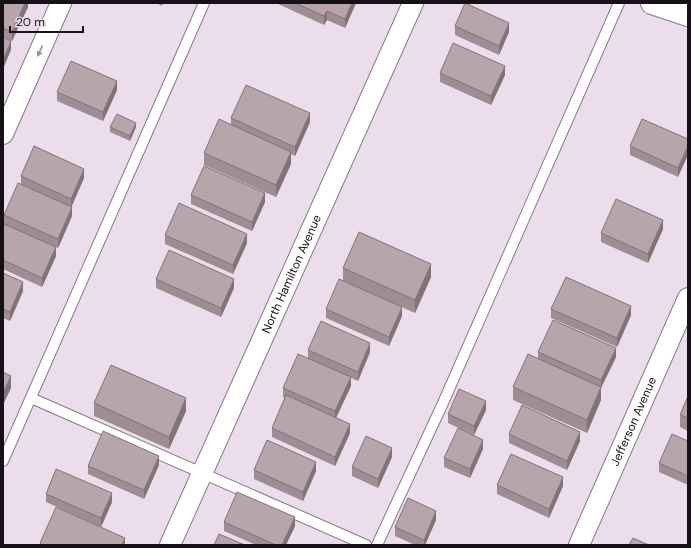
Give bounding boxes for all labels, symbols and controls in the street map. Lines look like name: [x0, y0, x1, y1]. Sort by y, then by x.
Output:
scale bar: [10, 8, 83, 34]
text: 20 m: [16, 14, 45, 30]
one-way arrow: [36, 46, 42, 58]
street label: North Hamilton Avenue: [258, 212, 325, 336]
street label: Jefferson Avenue: [607, 374, 660, 469]

